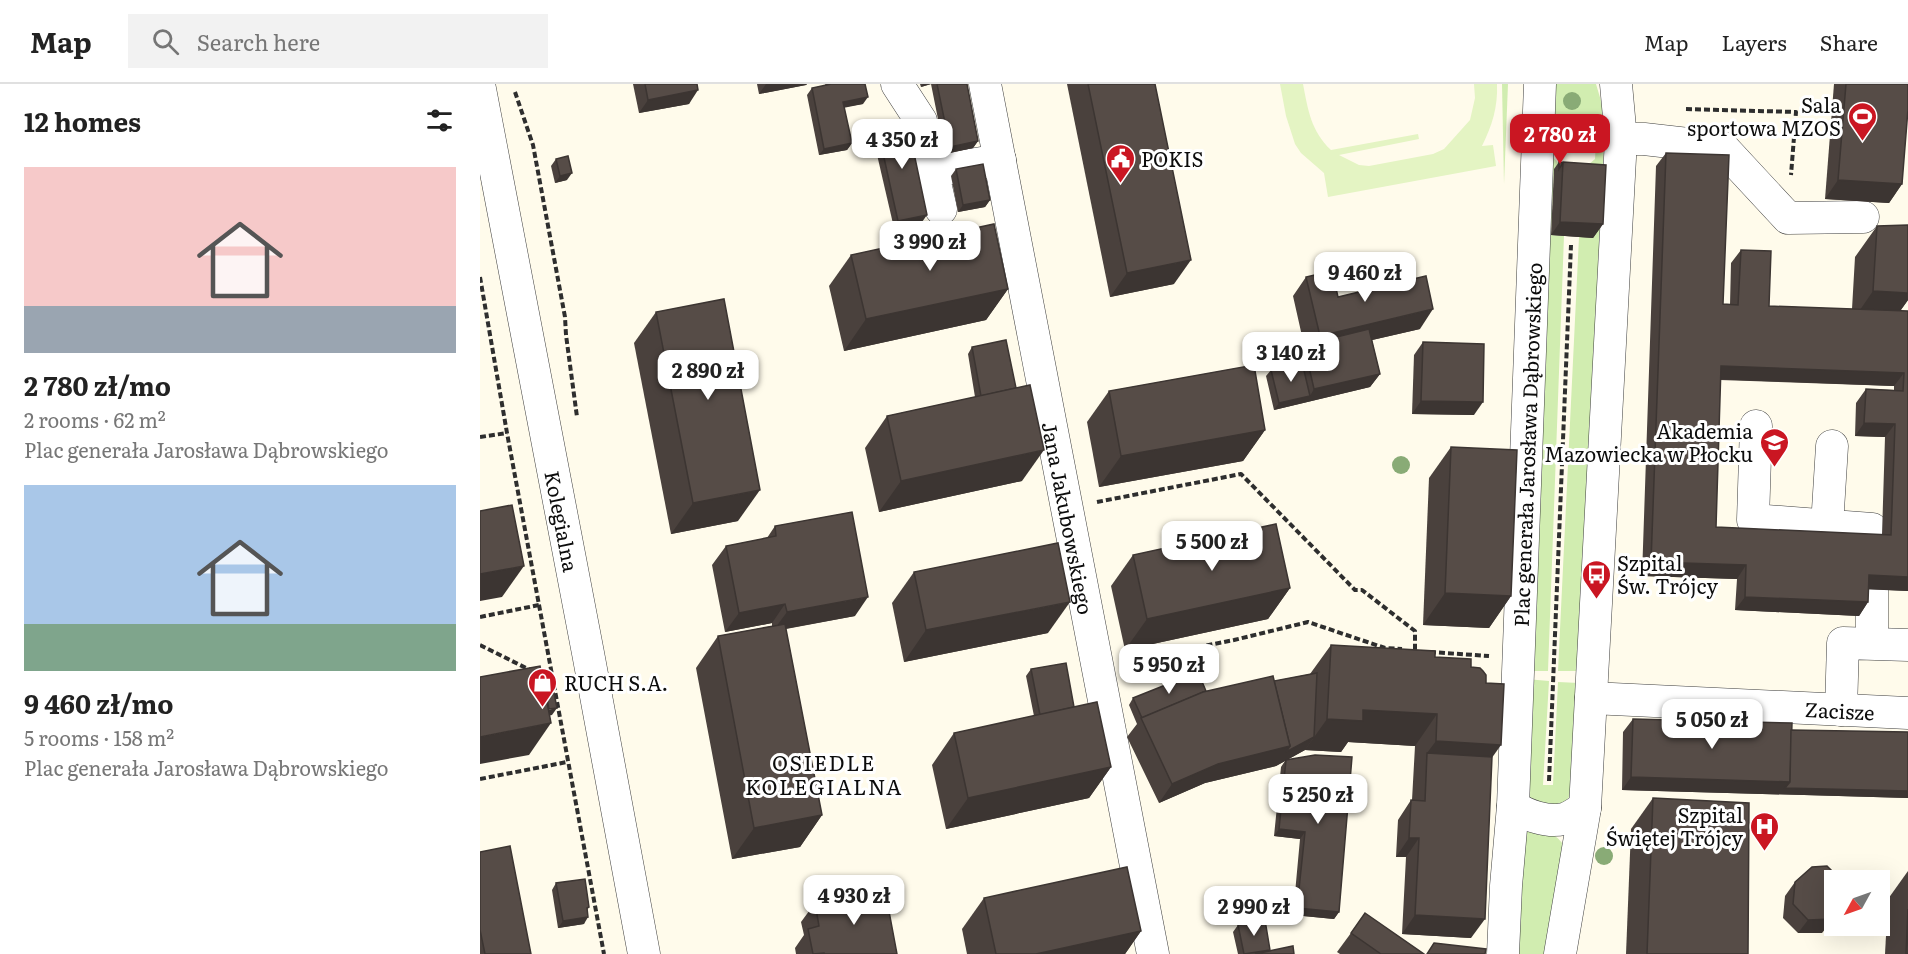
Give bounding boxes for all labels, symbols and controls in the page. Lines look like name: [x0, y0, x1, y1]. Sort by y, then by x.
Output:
search box: [128, 14, 548, 68]
text: Map: [30, 20, 92, 62]
icon: search: [149, 25, 182, 58]
text: Search here: [197, 25, 320, 58]
text: Map: [1644, 26, 1689, 57]
text: Layers: [1722, 26, 1787, 57]
text: Share: [1820, 26, 1878, 57]
place label: Sala sportowa MZOS: [1687, 89, 1841, 142]
sports icon: Sala sportowa MZOS: [1846, 100, 1878, 142]
text: 12 homes: [24, 101, 141, 140]
icon: filters: [423, 104, 456, 137]
pin: 2 780 zł: [1498, 114, 1622, 165]
text: 2 780 zł: [1524, 118, 1596, 148]
pin: 4 350 zł: [840, 119, 964, 170]
text: 4 350 zł: [866, 123, 938, 153]
public building icon: POKIS: [1104, 142, 1136, 184]
place label: POKIS: [1141, 143, 1203, 173]
icon: home: [186, 206, 294, 314]
pin: 3 990 zł: [868, 221, 992, 272]
text: 3 990 zł: [894, 225, 966, 255]
pin: 9 460 zł: [1303, 252, 1427, 303]
text: 9 460 zł: [1328, 256, 1402, 286]
street label: Plac generała Jarosława Dąbrowskiego: [1505, 262, 1548, 627]
pin: 3 140 zł: [1229, 332, 1353, 383]
text: 3 140 zł: [1256, 336, 1326, 366]
pin: 2 890 zł: [646, 350, 770, 401]
text: 2 890 zł: [672, 354, 744, 384]
text: 2 780 zł/mo: [24, 365, 171, 404]
text: 2 rooms · 62 m²: [24, 404, 166, 434]
place label: Akademia Mazowiecka w Płocku: [1544, 415, 1753, 468]
street label: Jana Jakubowskiego: [1036, 419, 1102, 617]
school or university icon: Akademia Mazowiecka w Płocku: [1758, 426, 1790, 468]
text: Plac generała Jarosława Dąbrowskiego: [24, 434, 389, 464]
street label: Kolegialna: [538, 468, 587, 574]
pin: 5 500 zł: [1150, 521, 1274, 572]
icon: home: [186, 524, 294, 632]
text: 5 500 zł: [1176, 525, 1248, 555]
place label: Szpital Św. Trójcy: [1617, 547, 1718, 600]
bus stop icon: Szpital Św. Trójcy: [1580, 558, 1612, 600]
pin: 5 950 zł: [1107, 644, 1231, 695]
text: 5 950 zł: [1133, 648, 1205, 678]
shop icon: RUCH S.A.: [527, 666, 559, 708]
place label: RUCH S.A.: [564, 667, 668, 697]
text: 9 460 zł/mo: [24, 683, 174, 722]
street label: Zacisze: [1804, 693, 1875, 726]
pin: 5 050 zł: [1650, 699, 1774, 750]
text: 5 050 zł: [1676, 703, 1748, 733]
text: 5 rooms · 158 m²: [24, 722, 174, 752]
district label: OSIEDLE KOLEGIALNA: [745, 746, 903, 801]
text: Plac generała Jarosława Dąbrowskiego: [24, 752, 389, 782]
pin: 5 250 zł: [1256, 774, 1380, 825]
text: 5 250 zł: [1282, 778, 1354, 808]
place label: Szpital Świętej Trójcy: [1606, 799, 1743, 852]
hospital icon: Szpital Świętej Trójcy: [1748, 810, 1780, 852]
north arrow: [1824, 870, 1890, 936]
map controls: [1824, 870, 1890, 936]
pin: 4 930 zł: [792, 875, 916, 926]
text: 4 930 zł: [817, 879, 891, 909]
pin: 2 990 zł: [1192, 886, 1316, 937]
text: 2 990 zł: [1218, 890, 1290, 920]

